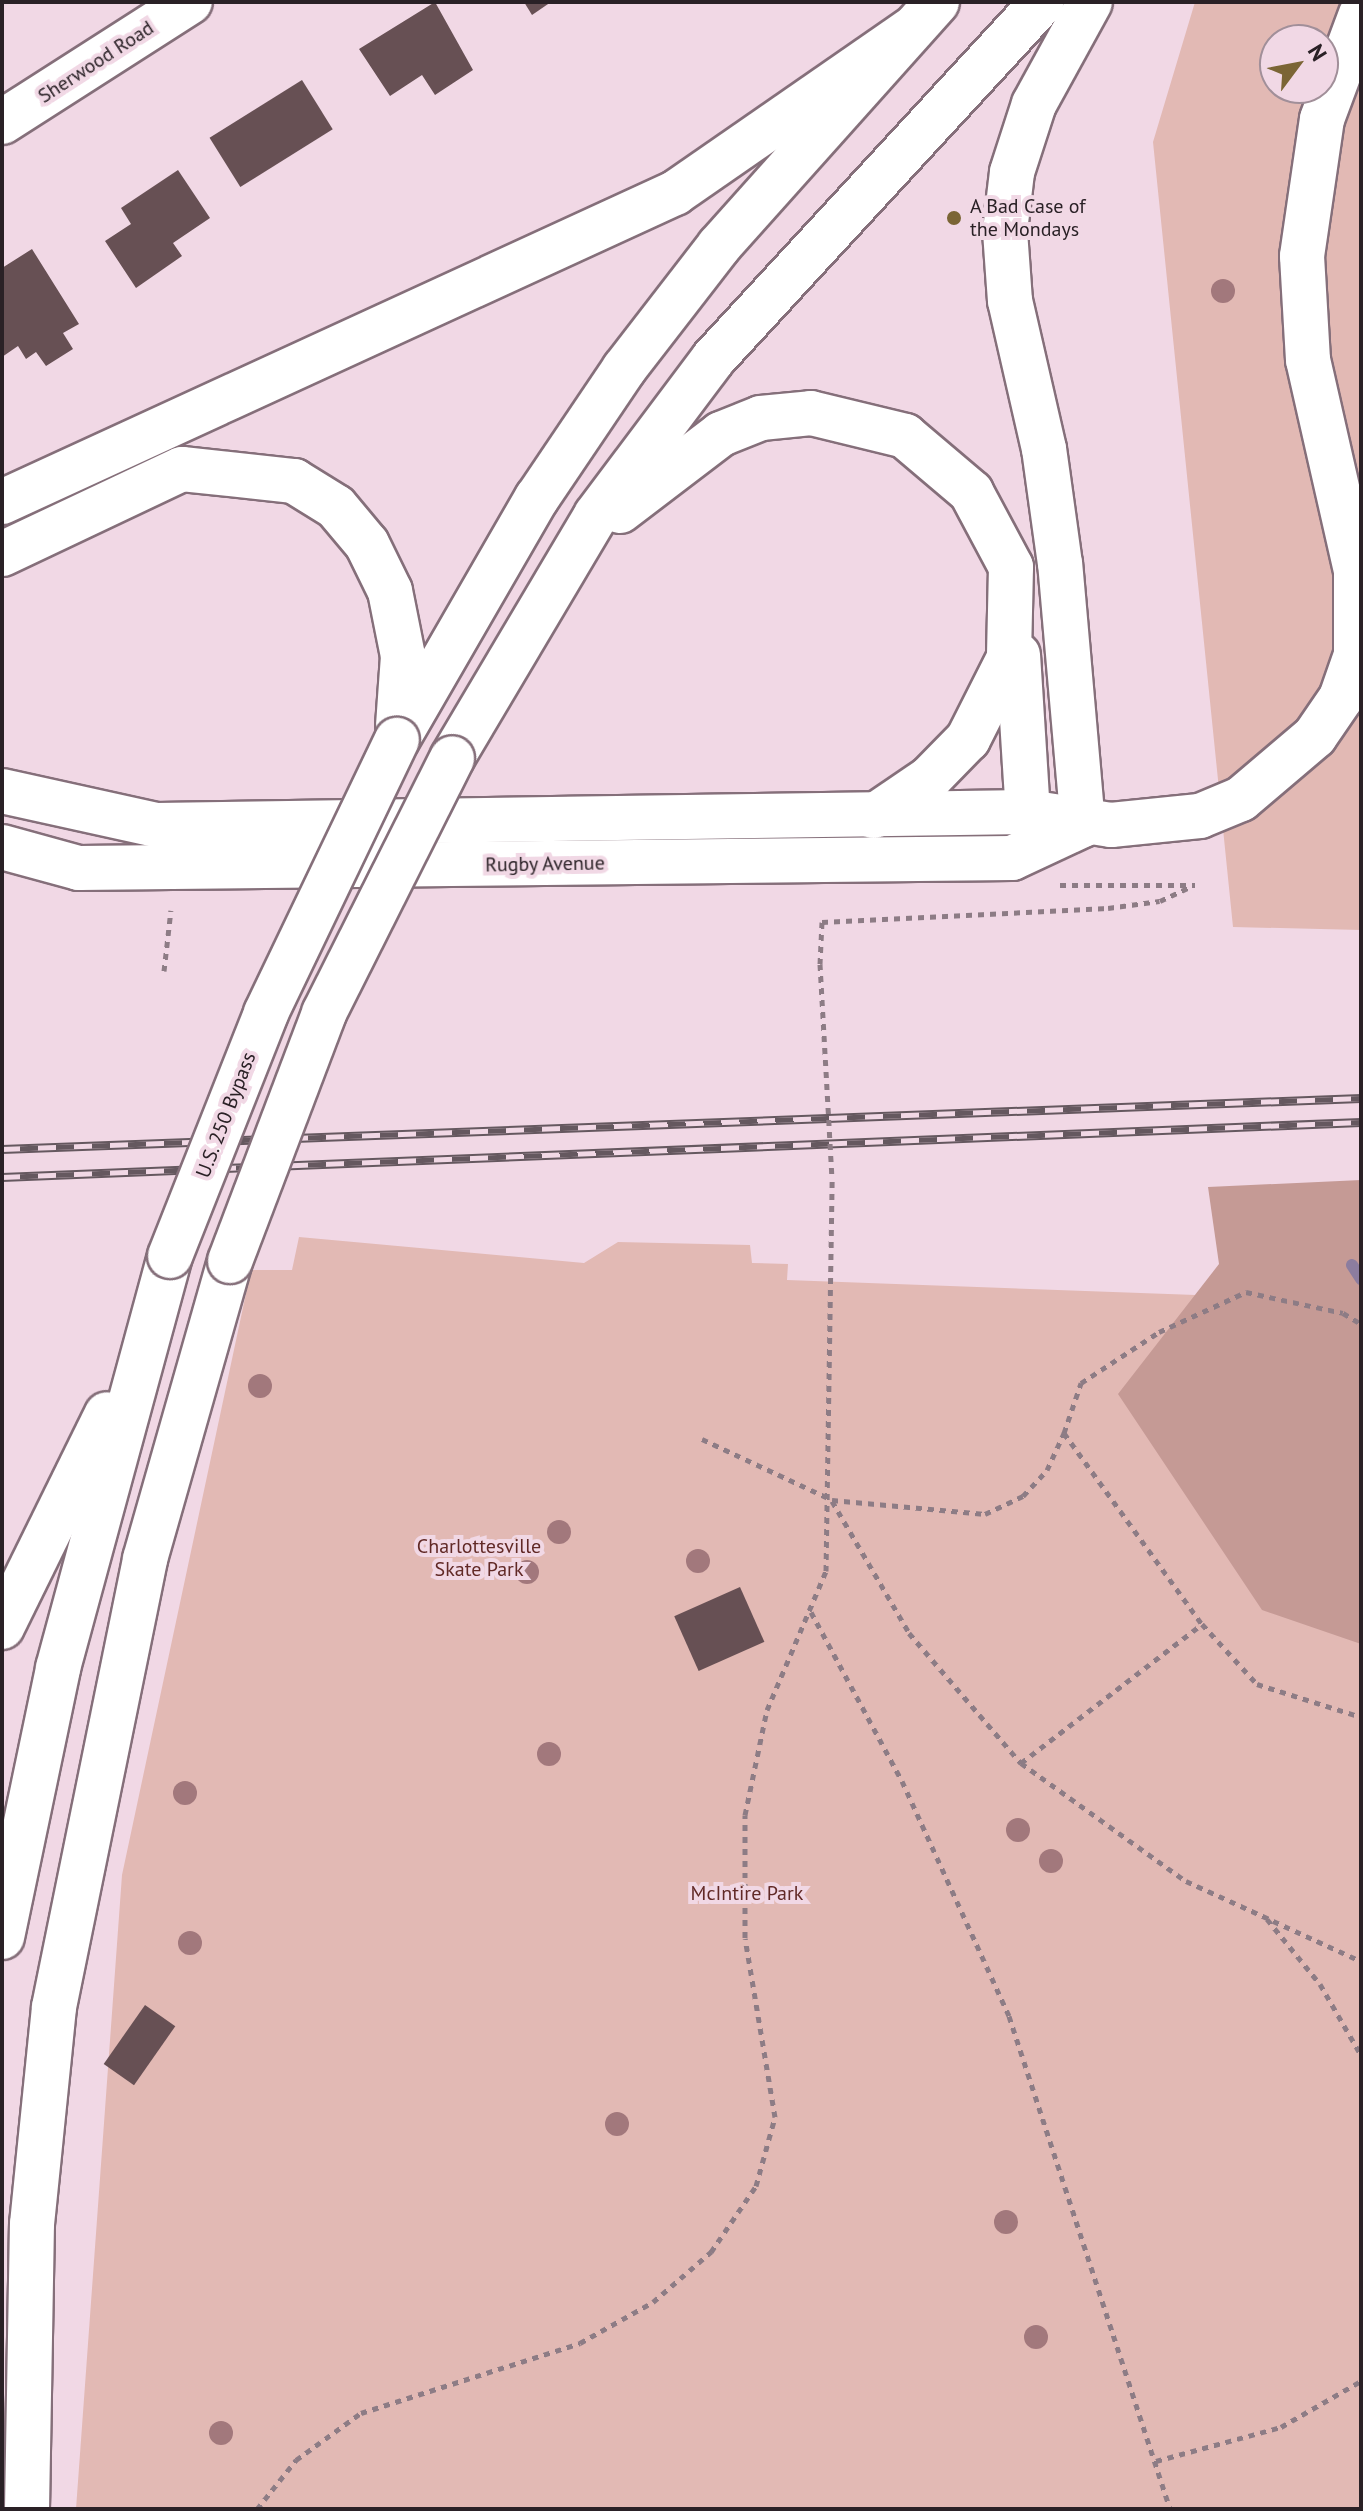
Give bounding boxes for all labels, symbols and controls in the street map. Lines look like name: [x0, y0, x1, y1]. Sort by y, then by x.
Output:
street label: Sherwood Road: [34, 16, 158, 108]
north arrow: [1259, 24, 1339, 104]
text: N: [1302, 39, 1333, 66]
place label: A Bad Case of the Mondays: [970, 194, 1087, 241]
marker: A Bad Case of the Mondays: [945, 209, 963, 227]
street label: Rugby Avenue: [484, 851, 606, 877]
street label: U.S. 250 Bypass: [191, 1048, 261, 1182]
park label: Charlottesville Skate Park: [417, 1535, 541, 1582]
park label: McIntire Park: [691, 1881, 803, 1905]

